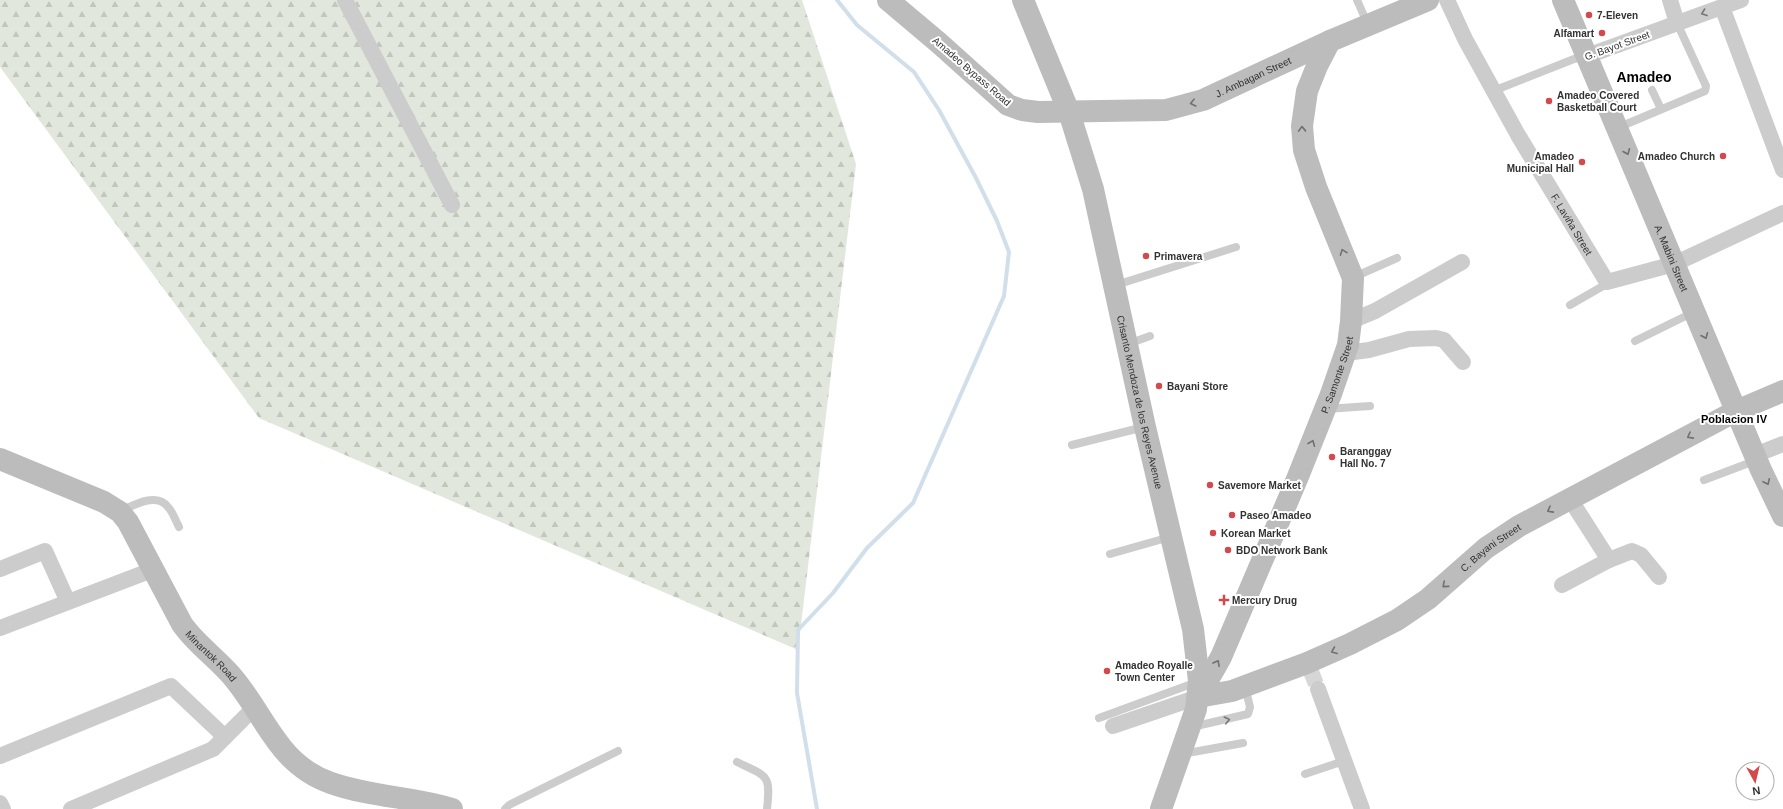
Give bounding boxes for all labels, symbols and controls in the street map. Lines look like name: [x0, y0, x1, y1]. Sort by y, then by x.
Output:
one-way arrow: [1701, 9, 1708, 17]
marker: 7-Eleven: [1584, 10, 1594, 20]
place label: 7-Eleven: [1597, 10, 1638, 21]
place label: Alfamart: [1553, 28, 1595, 39]
marker: Alfamart: [1597, 28, 1607, 38]
street label: G. Bayot Street: [1583, 29, 1651, 62]
street label: Amadeo Bypass Road: [931, 35, 1013, 108]
street label: J. Ambagan Street: [1214, 55, 1293, 100]
district label: Amadeo: [1616, 69, 1672, 85]
place label: Amadeo Covered Basketball Court: [1557, 90, 1639, 113]
marker: Amadeo Covered Basketball Court: [1544, 96, 1554, 106]
one-way arrow: [1189, 98, 1196, 106]
one-way arrow: [1298, 126, 1307, 132]
one-way arrow: [1623, 148, 1631, 155]
place label: Amadeo Municipal Hall: [1507, 151, 1574, 174]
place label: Amadeo Church: [1638, 151, 1715, 162]
marker: Amadeo Church: [1718, 151, 1728, 161]
marker: Amadeo Municipal Hall: [1577, 157, 1587, 167]
street label: F. Laviña Street: [1549, 192, 1594, 257]
street label: A. Mabini Street: [1652, 223, 1690, 293]
one-way arrow: [1340, 248, 1348, 255]
marker: Primavera: [1141, 251, 1151, 261]
place label: Primavera: [1154, 251, 1203, 262]
street label: Crisanto Mendoza de los Reyes Avenue: [1115, 314, 1165, 491]
one-way arrow: [1700, 332, 1708, 340]
street label: P. Samonte Street: [1319, 336, 1355, 415]
marker: Bayani Store: [1154, 381, 1164, 391]
place label: Bayani Store: [1167, 381, 1229, 392]
district label: Poblacion IV: [1701, 413, 1768, 425]
one-way arrow: [1686, 431, 1694, 439]
one-way arrow: [1307, 440, 1315, 447]
place label: Baranggay Hall No. 7: [1340, 446, 1392, 469]
marker: Baranggay Hall No. 7: [1327, 452, 1337, 462]
one-way arrow: [1762, 477, 1770, 485]
marker: Savemore Market: [1205, 480, 1215, 490]
place label: Savemore Market: [1218, 480, 1301, 491]
one-way arrow: [1547, 505, 1554, 512]
marker: Paseo Amadeo: [1227, 510, 1237, 520]
place label: Paseo Amadeo: [1240, 510, 1311, 521]
street label: C. Bayani Street: [1458, 521, 1523, 574]
marker: Korean Market: [1208, 528, 1218, 538]
place label: Korean Market: [1221, 528, 1291, 539]
marker: BDO Network Bank: [1223, 545, 1233, 555]
place label: BDO Network Bank: [1236, 545, 1328, 556]
one-way arrow: [1442, 580, 1449, 587]
marker: Mercury Drug: [1219, 595, 1229, 605]
place label: Mercury Drug: [1232, 595, 1297, 606]
street label: Minantok Road: [183, 628, 239, 684]
one-way arrow: [1330, 647, 1337, 655]
place label: Amadeo Royalle Town Center: [1115, 660, 1193, 683]
one-way arrow: [1213, 660, 1220, 667]
marker: Amadeo Royalle Town Center: [1102, 666, 1112, 676]
one-way arrow: [1224, 716, 1230, 724]
north arrow: [1735, 761, 1775, 801]
text: N: [1752, 784, 1761, 797]

